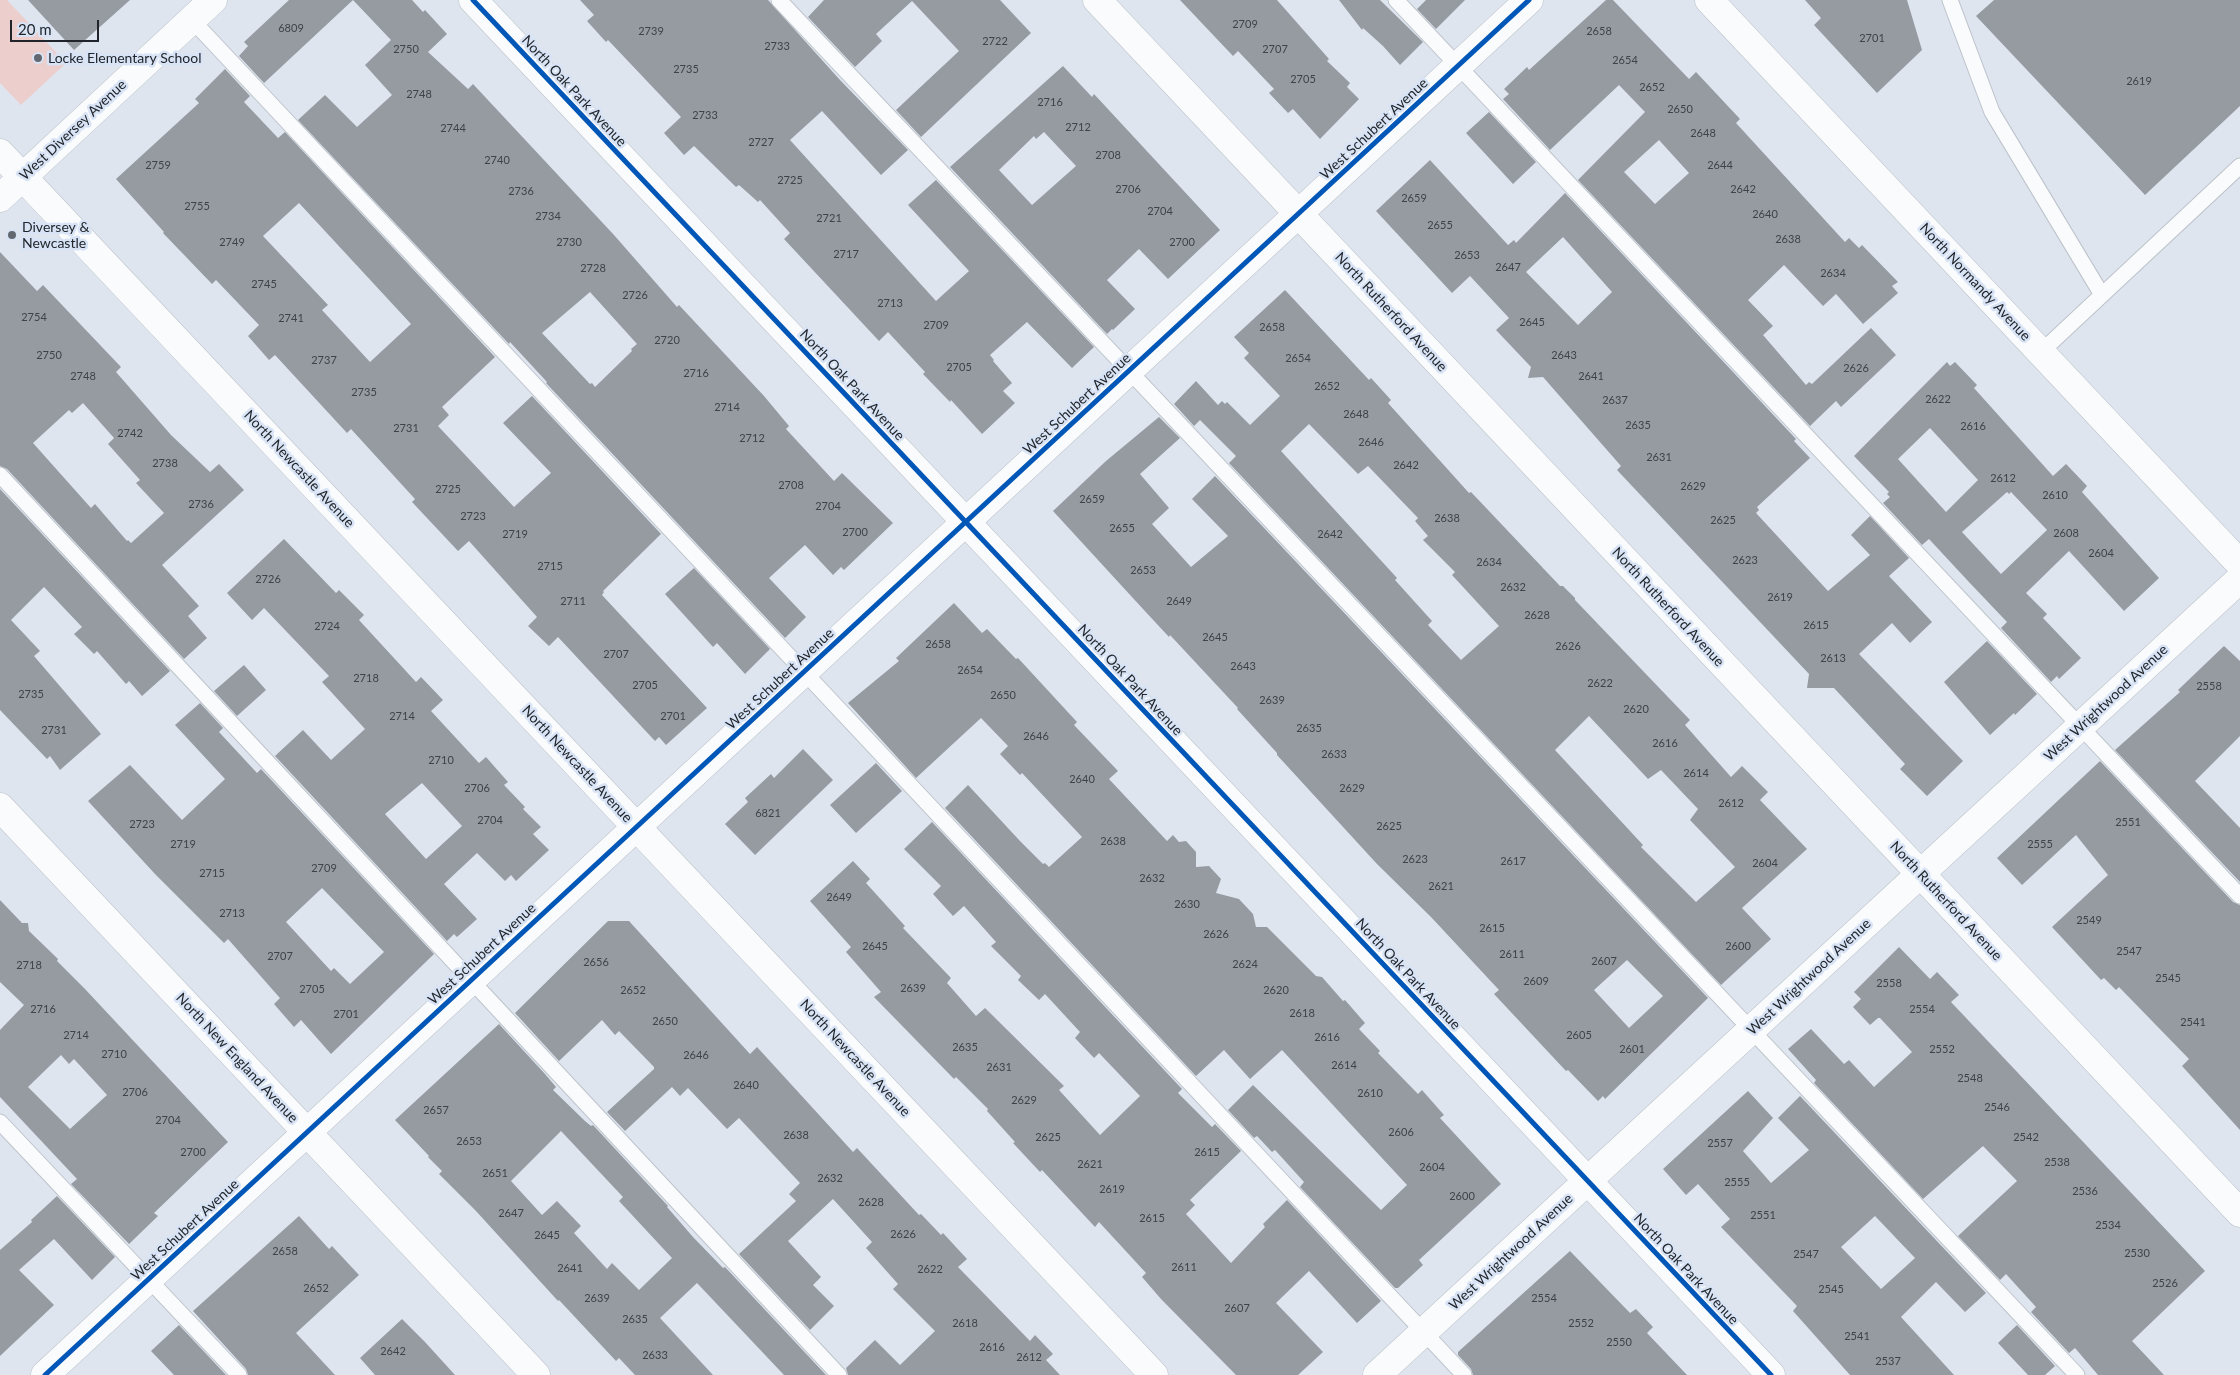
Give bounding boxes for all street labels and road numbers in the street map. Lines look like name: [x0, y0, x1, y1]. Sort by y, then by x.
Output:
street label: North Oak Park Avenue: [518, 32, 630, 150]
street label: West Schubert Avenue: [1317, 75, 1431, 183]
street label: West Diversey Avenue: [16, 76, 130, 184]
street label: North Normandy Avenue: [1916, 220, 2034, 344]
street label: North Rutherford Avenue: [1331, 249, 1451, 375]
street label: North Oak Park Avenue: [796, 326, 908, 444]
street label: West Schubert Avenue: [1020, 350, 1134, 458]
street label: North Newcastle Avenue: [240, 407, 358, 531]
street label: North Rutherford Avenue: [1608, 544, 1728, 670]
street label: North Oak Park Avenue: [1074, 621, 1186, 739]
street label: West Schubert Avenue: [723, 625, 837, 733]
street label: West Wrightwood Avenue: [2041, 641, 2171, 765]
street label: North Newcastle Avenue: [518, 702, 636, 826]
street label: North Rutherford Avenue: [1886, 838, 2006, 964]
street label: West Schubert Avenue: [425, 900, 539, 1008]
street label: North Oak Park Avenue: [1352, 915, 1464, 1033]
street label: West Wrightwood Avenue: [1744, 915, 1874, 1039]
street label: North New England Avenue: [173, 990, 301, 1126]
street label: North Newcastle Avenue: [796, 996, 914, 1120]
street label: West Schubert Avenue: [128, 1176, 242, 1284]
street label: West Wrightwood Avenue: [1446, 1190, 1576, 1314]
street label: North Oak Park Avenue: [1630, 1210, 1742, 1328]

